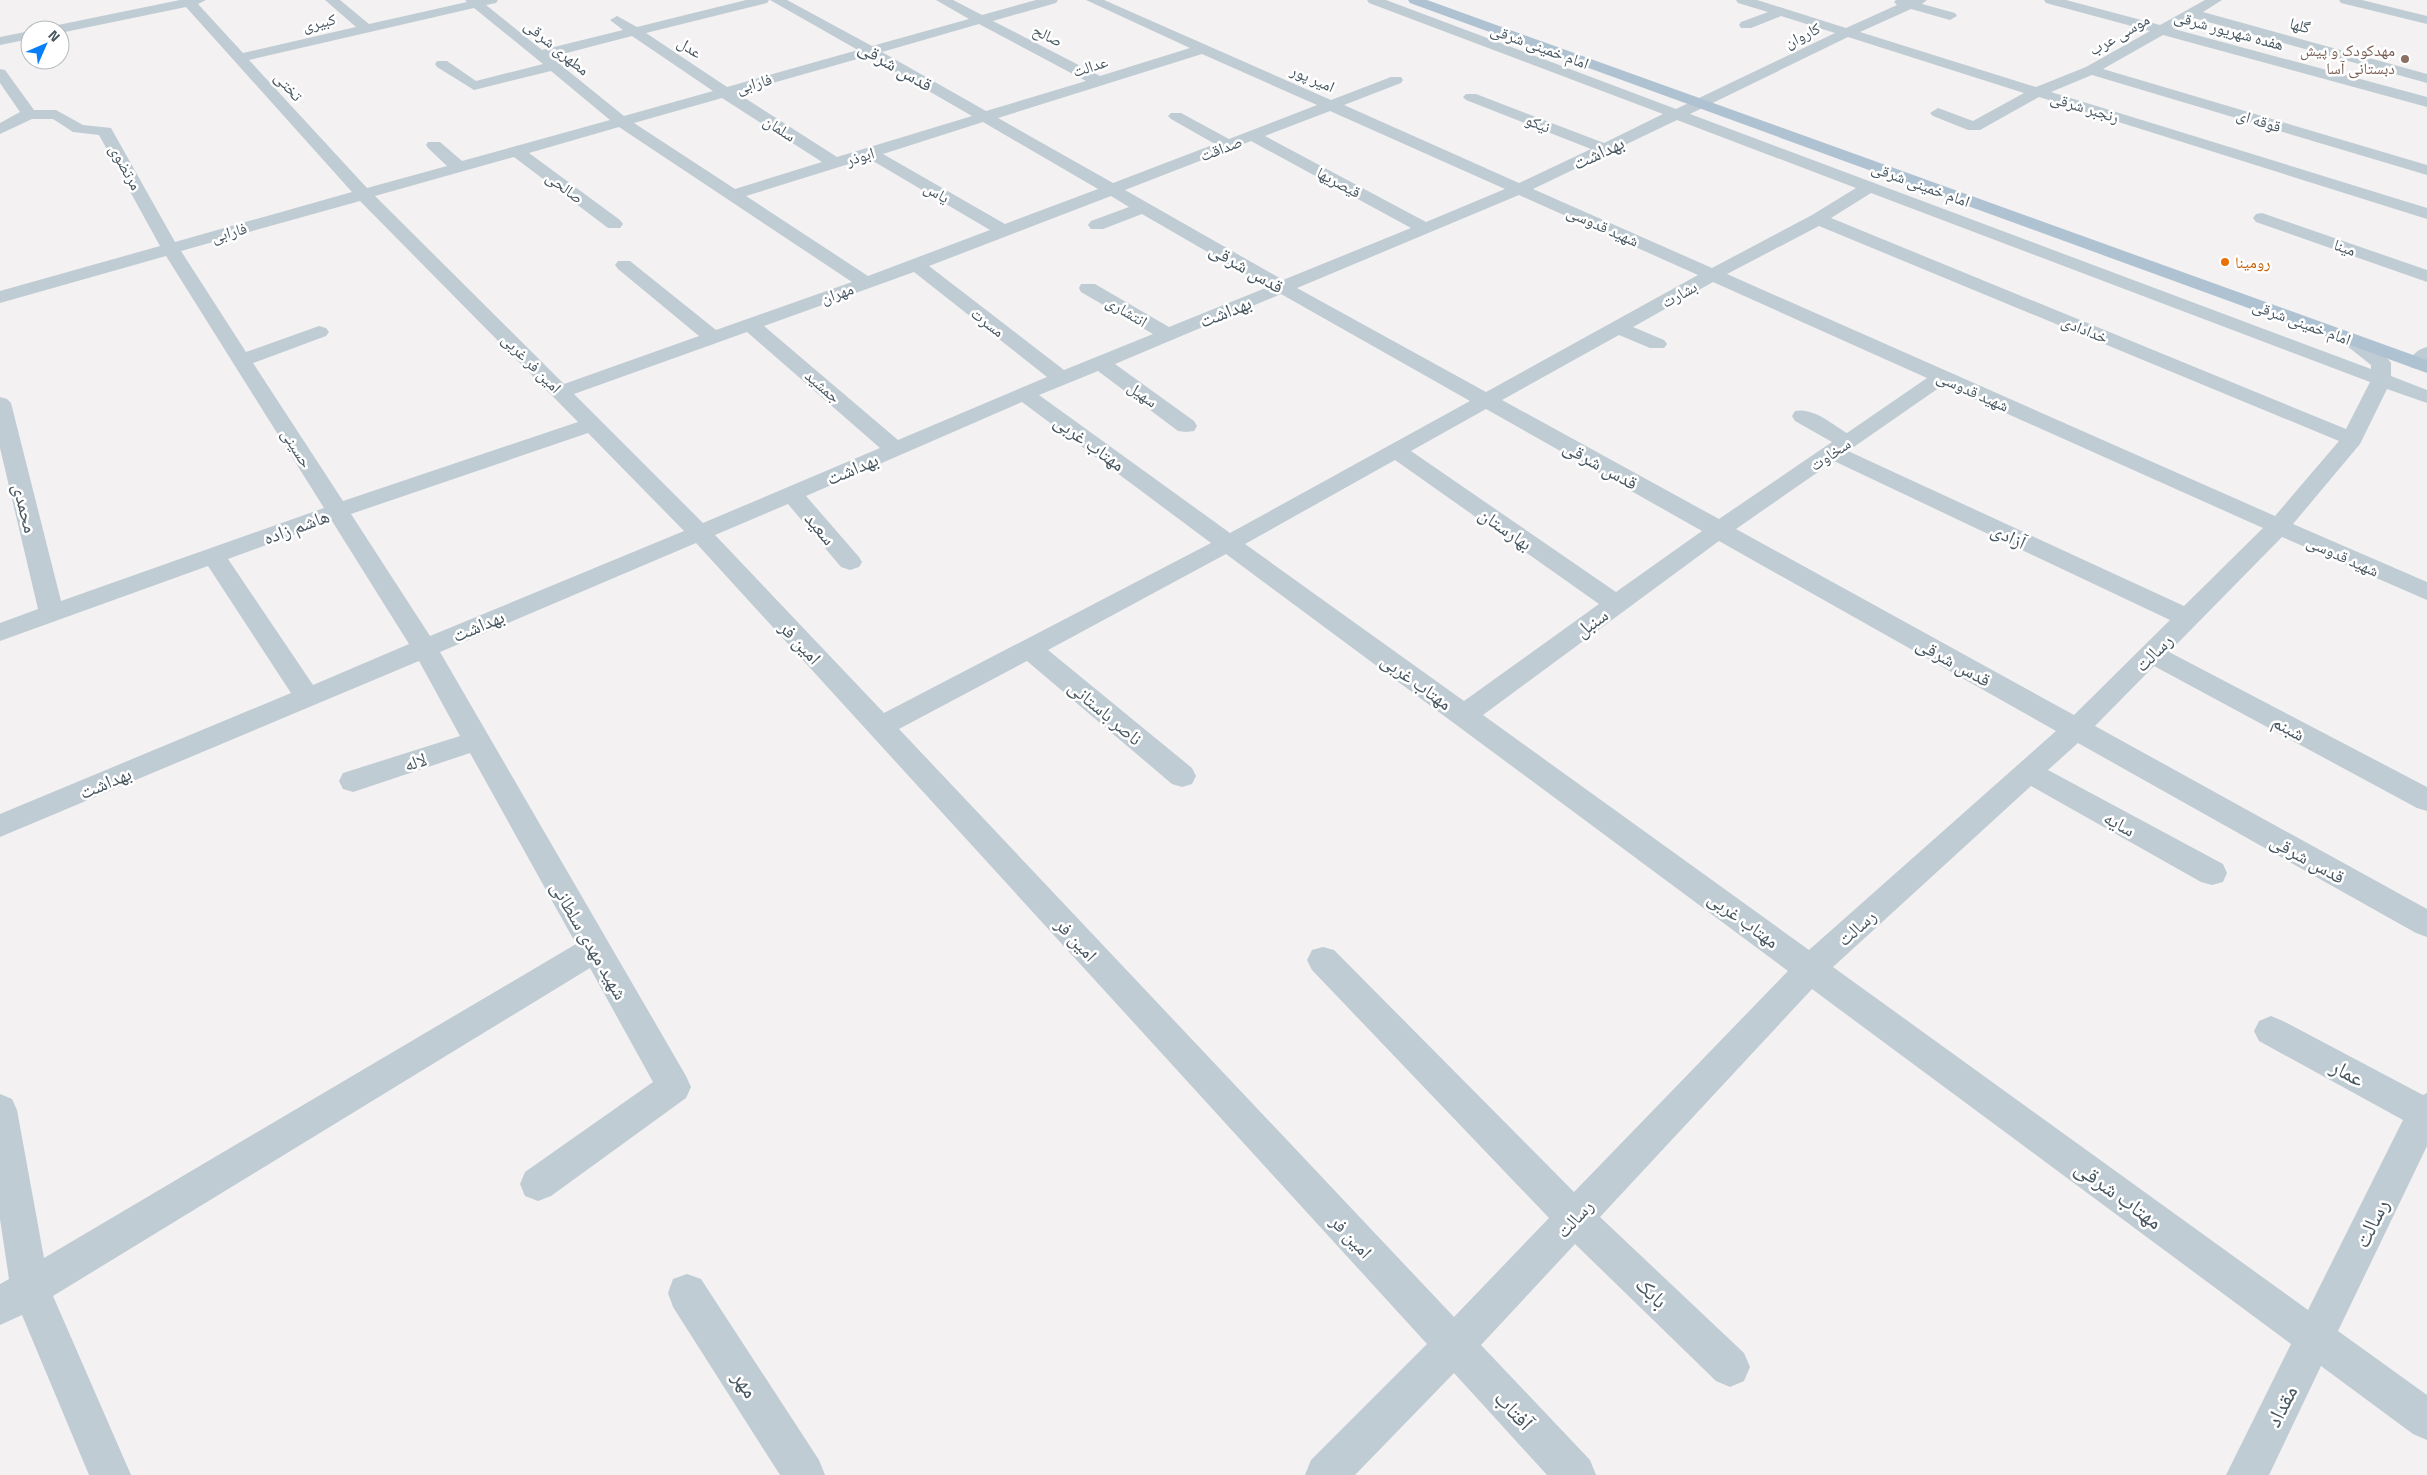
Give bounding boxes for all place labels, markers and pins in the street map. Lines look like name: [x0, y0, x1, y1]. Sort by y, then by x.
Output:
place label: مهدکودک و پیش دبستانی آسا: [2300, 38, 2395, 80]
marker: مهدکودک و پیش دبستانی آسا: [2399, 53, 2411, 65]
place label: رومینا: [2235, 250, 2270, 274]
marker: رومینا: [2219, 256, 2231, 268]

